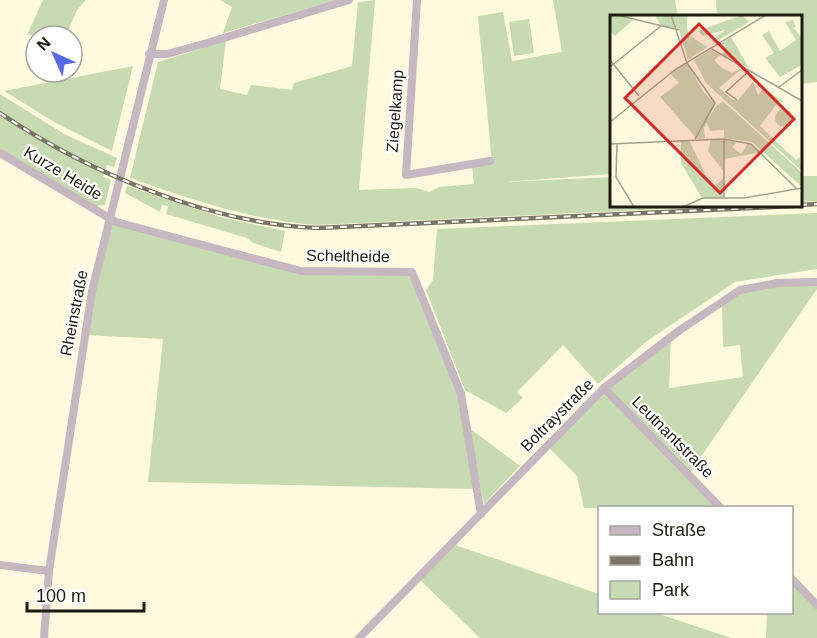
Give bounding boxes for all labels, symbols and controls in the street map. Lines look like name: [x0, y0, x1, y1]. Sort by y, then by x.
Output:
inset map: [610, 15, 802, 207]
north arrow: [24, 24, 84, 84]
text: N: [34, 34, 54, 54]
street label: Ziegelkamp: [384, 69, 406, 153]
street label: Kurze Heide: [21, 143, 105, 203]
street label: Scheltheide: [306, 247, 390, 265]
street label: Rheinstraße: [57, 269, 91, 357]
street label: Boltraystraße: [517, 375, 597, 455]
street label: Leutnantstraße: [629, 393, 717, 481]
legend: [598, 506, 793, 614]
text: Straße: [652, 520, 706, 540]
text: Bahn: [652, 550, 694, 570]
scale bar: [27, 575, 144, 613]
text: Park: [652, 580, 690, 600]
text: 100 m: [36, 586, 86, 606]

